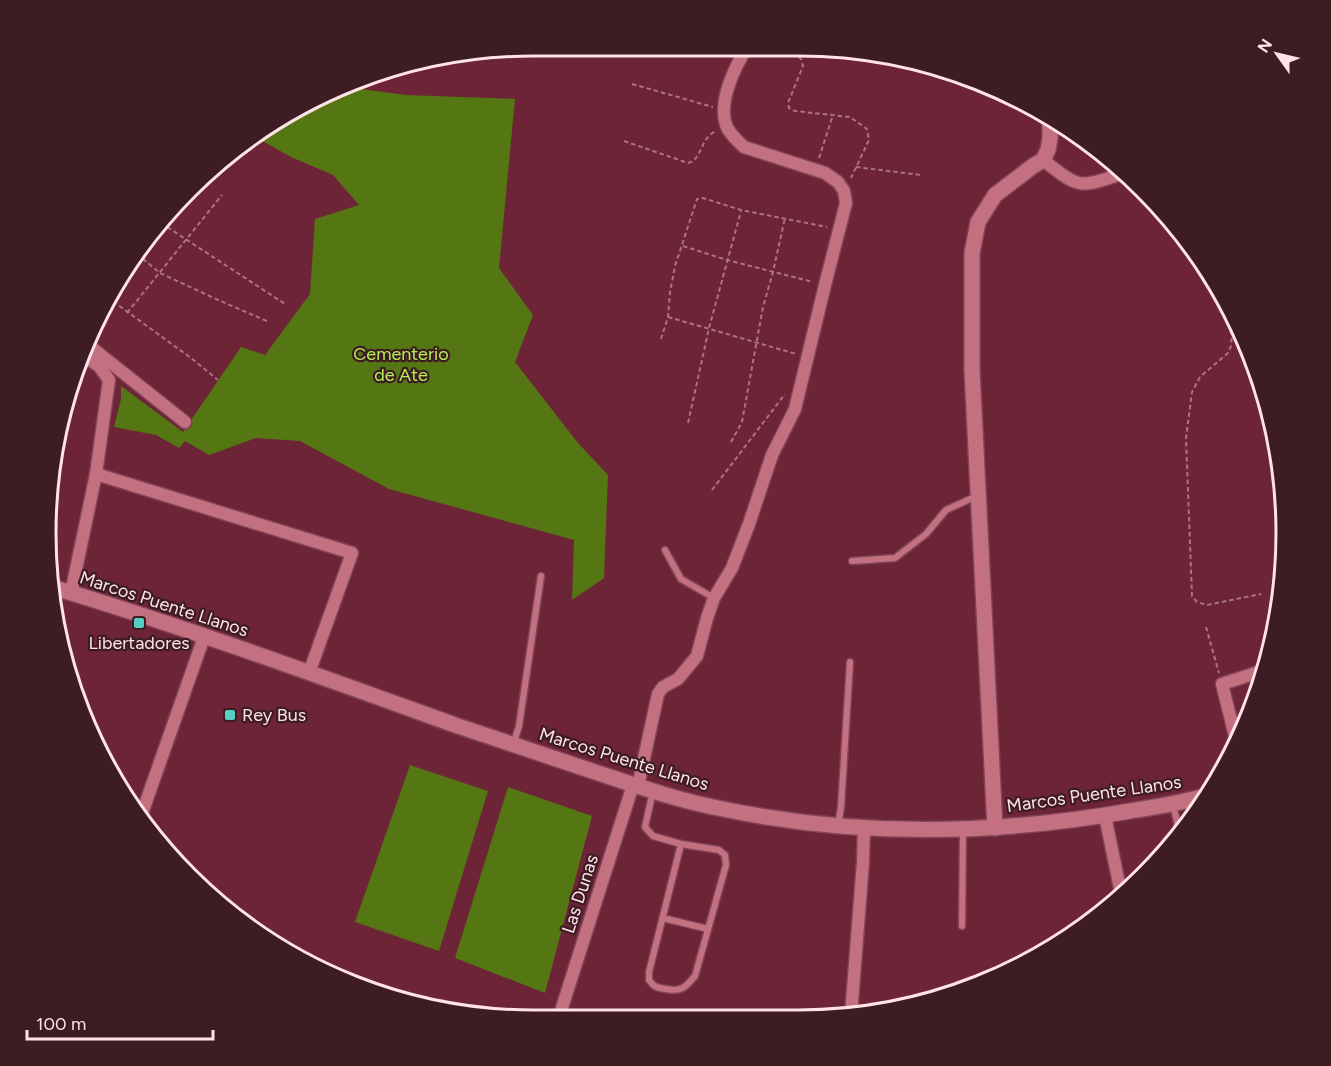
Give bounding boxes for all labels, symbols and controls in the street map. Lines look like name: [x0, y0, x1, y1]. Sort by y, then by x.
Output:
north arrow: [1247, 24, 1307, 84]
text: N: [1254, 35, 1276, 56]
park label: Cementerio de Ate: [353, 343, 449, 386]
street label: Marcos Puente Llanos: [77, 566, 251, 642]
marker: Libertadores: [132, 616, 146, 630]
place label: Libertadores: [88, 632, 190, 654]
place label: Rey Bus: [242, 704, 306, 726]
marker: Rey Bus: [223, 708, 237, 722]
street label: Marcos Puente Llanos: [537, 723, 711, 795]
street label: Marcos Puente Llanos: [1005, 771, 1183, 817]
street label: Las Dunas: [557, 852, 603, 936]
scale bar: [27, 1003, 213, 1041]
text: 100 m: [36, 1013, 86, 1035]

